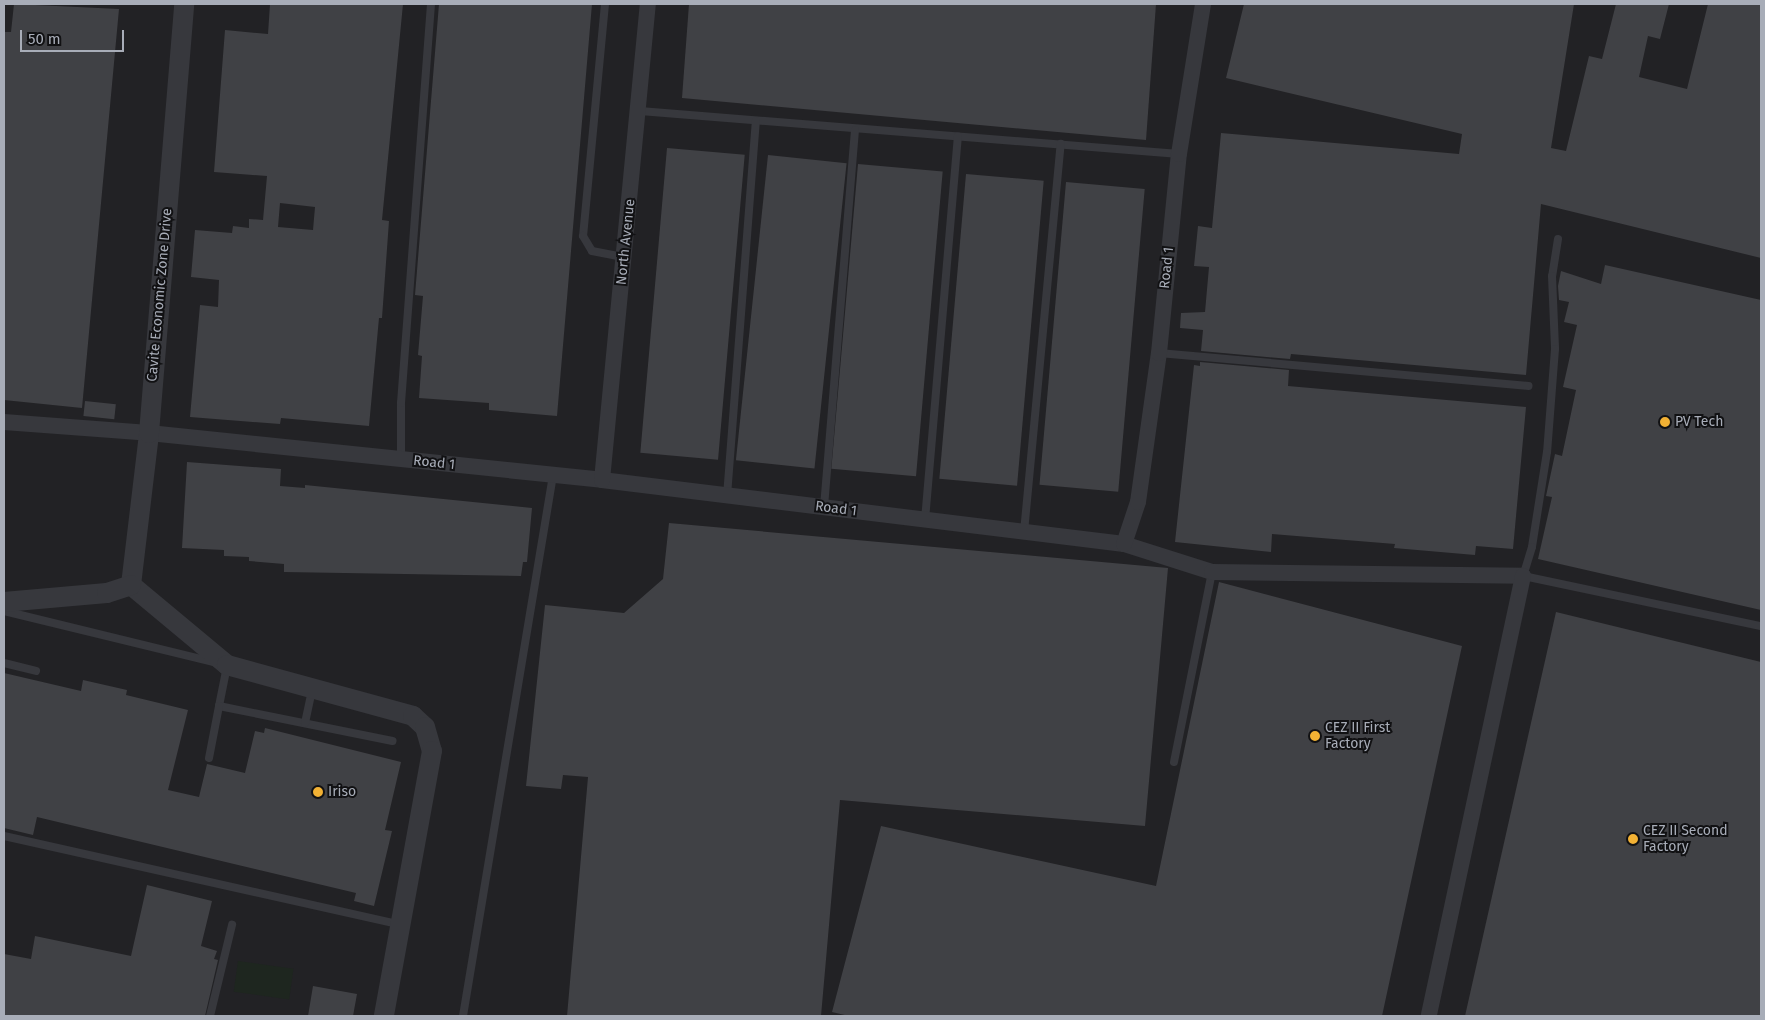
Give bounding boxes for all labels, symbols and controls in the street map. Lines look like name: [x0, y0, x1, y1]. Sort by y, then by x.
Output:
scale bar: [22, 20, 126, 52]
text: 50 m: [28, 30, 61, 48]
street label: North Avenue: [613, 198, 639, 286]
street label: Cavite Economic Zone Drive: [144, 207, 176, 383]
street label: Road 1: [1156, 246, 1178, 290]
place label: PV Tech: [1675, 414, 1723, 430]
marker: PV Tech: [1659, 416, 1671, 428]
street label: Road 1: [412, 452, 456, 474]
street label: Road 1: [814, 498, 858, 520]
place label: CEZ II First Factory: [1325, 720, 1390, 752]
marker: CEZ II First Factory: [1309, 730, 1321, 742]
place label: Iriso: [328, 784, 356, 800]
marker: Iriso: [312, 786, 324, 798]
place label: CEZ II Second Factory: [1643, 823, 1728, 856]
marker: CEZ II Second Factory: [1627, 833, 1639, 845]

